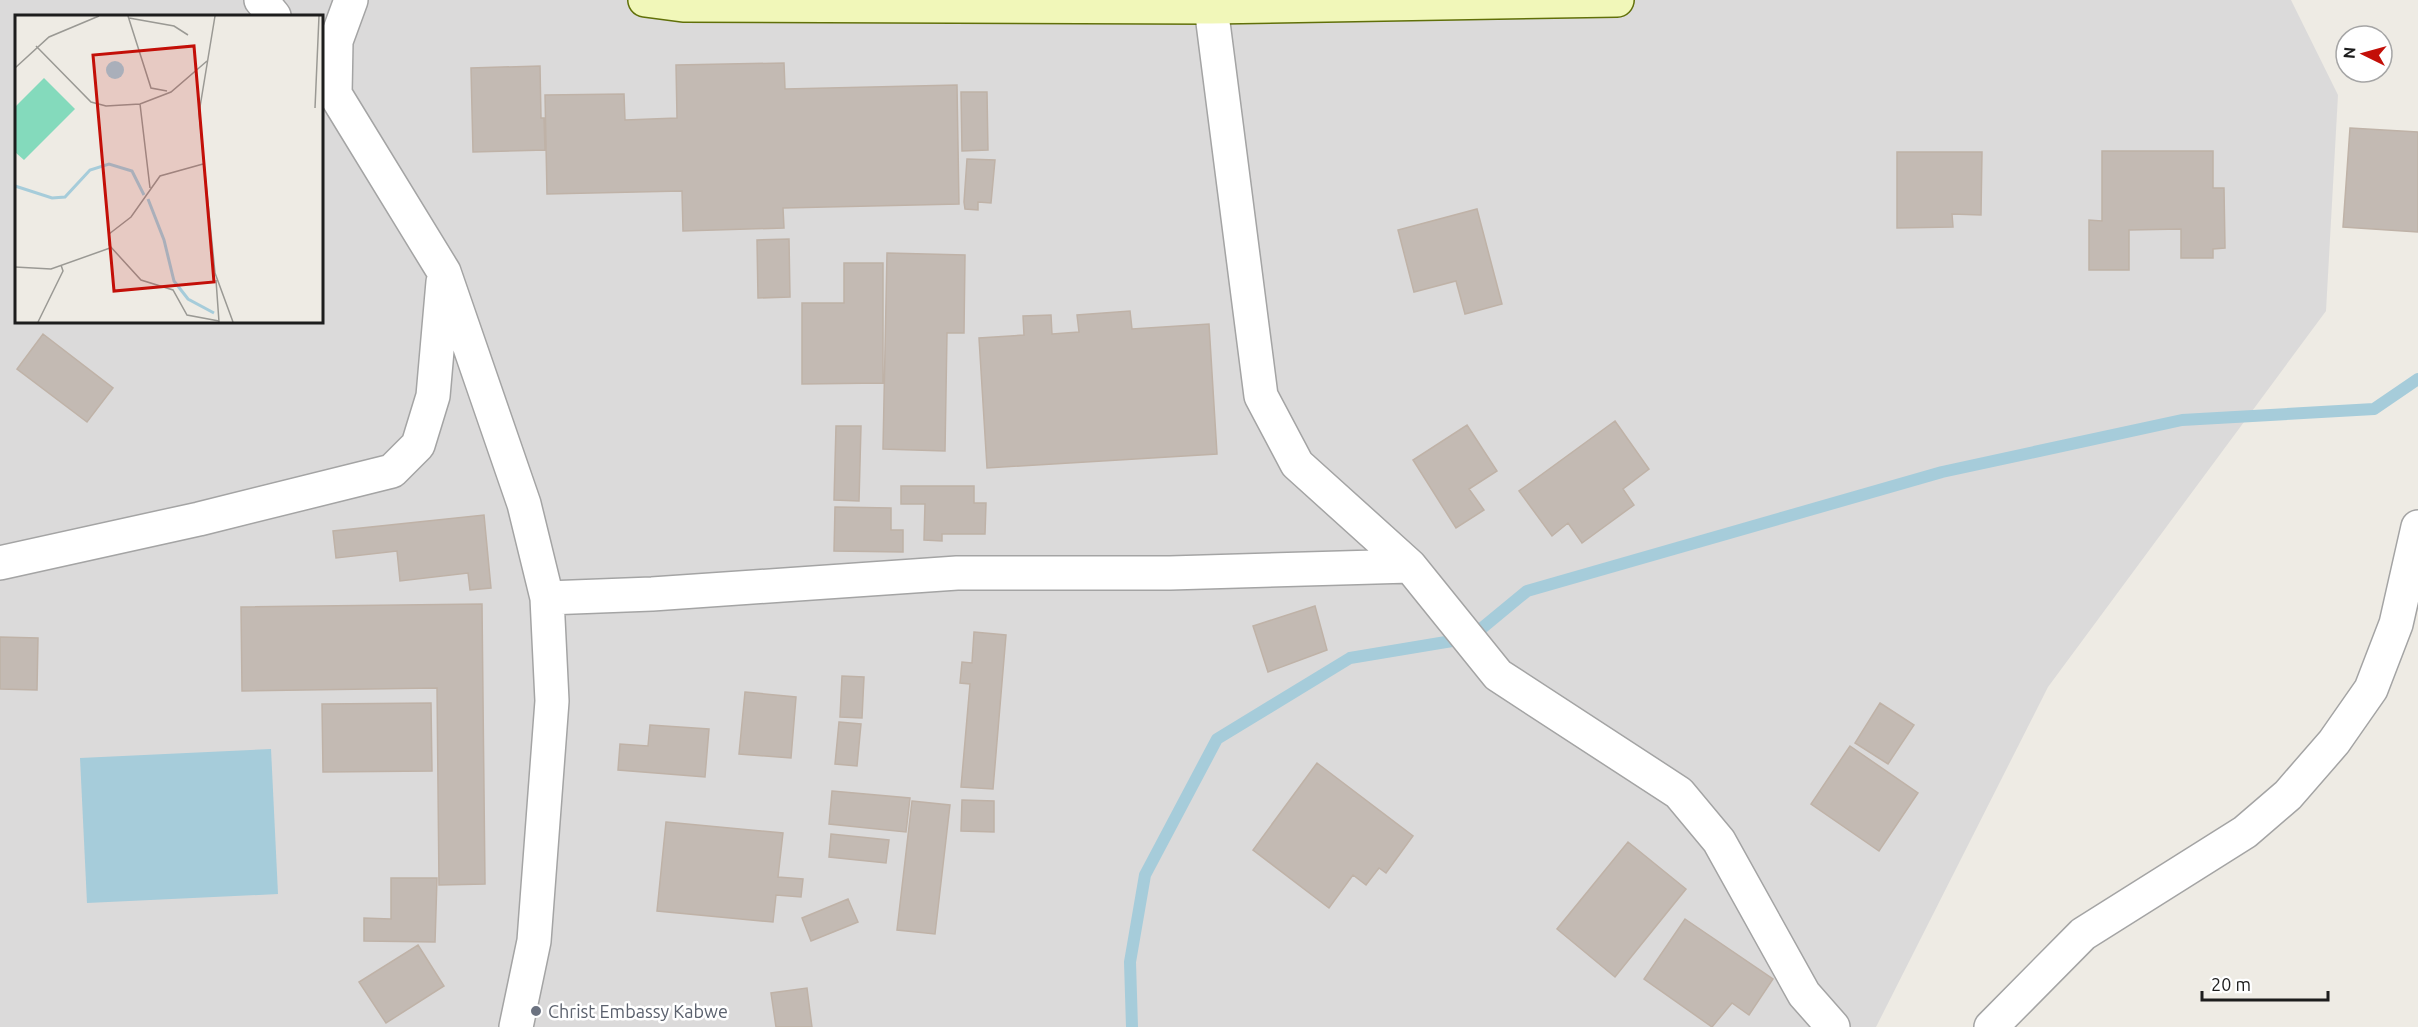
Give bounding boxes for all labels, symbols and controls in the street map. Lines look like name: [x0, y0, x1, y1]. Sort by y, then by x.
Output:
inset map: [15, 15, 322, 322]
north arrow: [2334, 24, 2394, 84]
text: N: [2340, 46, 2359, 59]
scale bar: [2202, 964, 2328, 1002]
text: 20 m: [2211, 974, 2251, 994]
place label: Christ Embassy Kabwe: [548, 1001, 728, 1021]
marker: Christ Embassy Kabwe: [529, 1004, 543, 1018]

